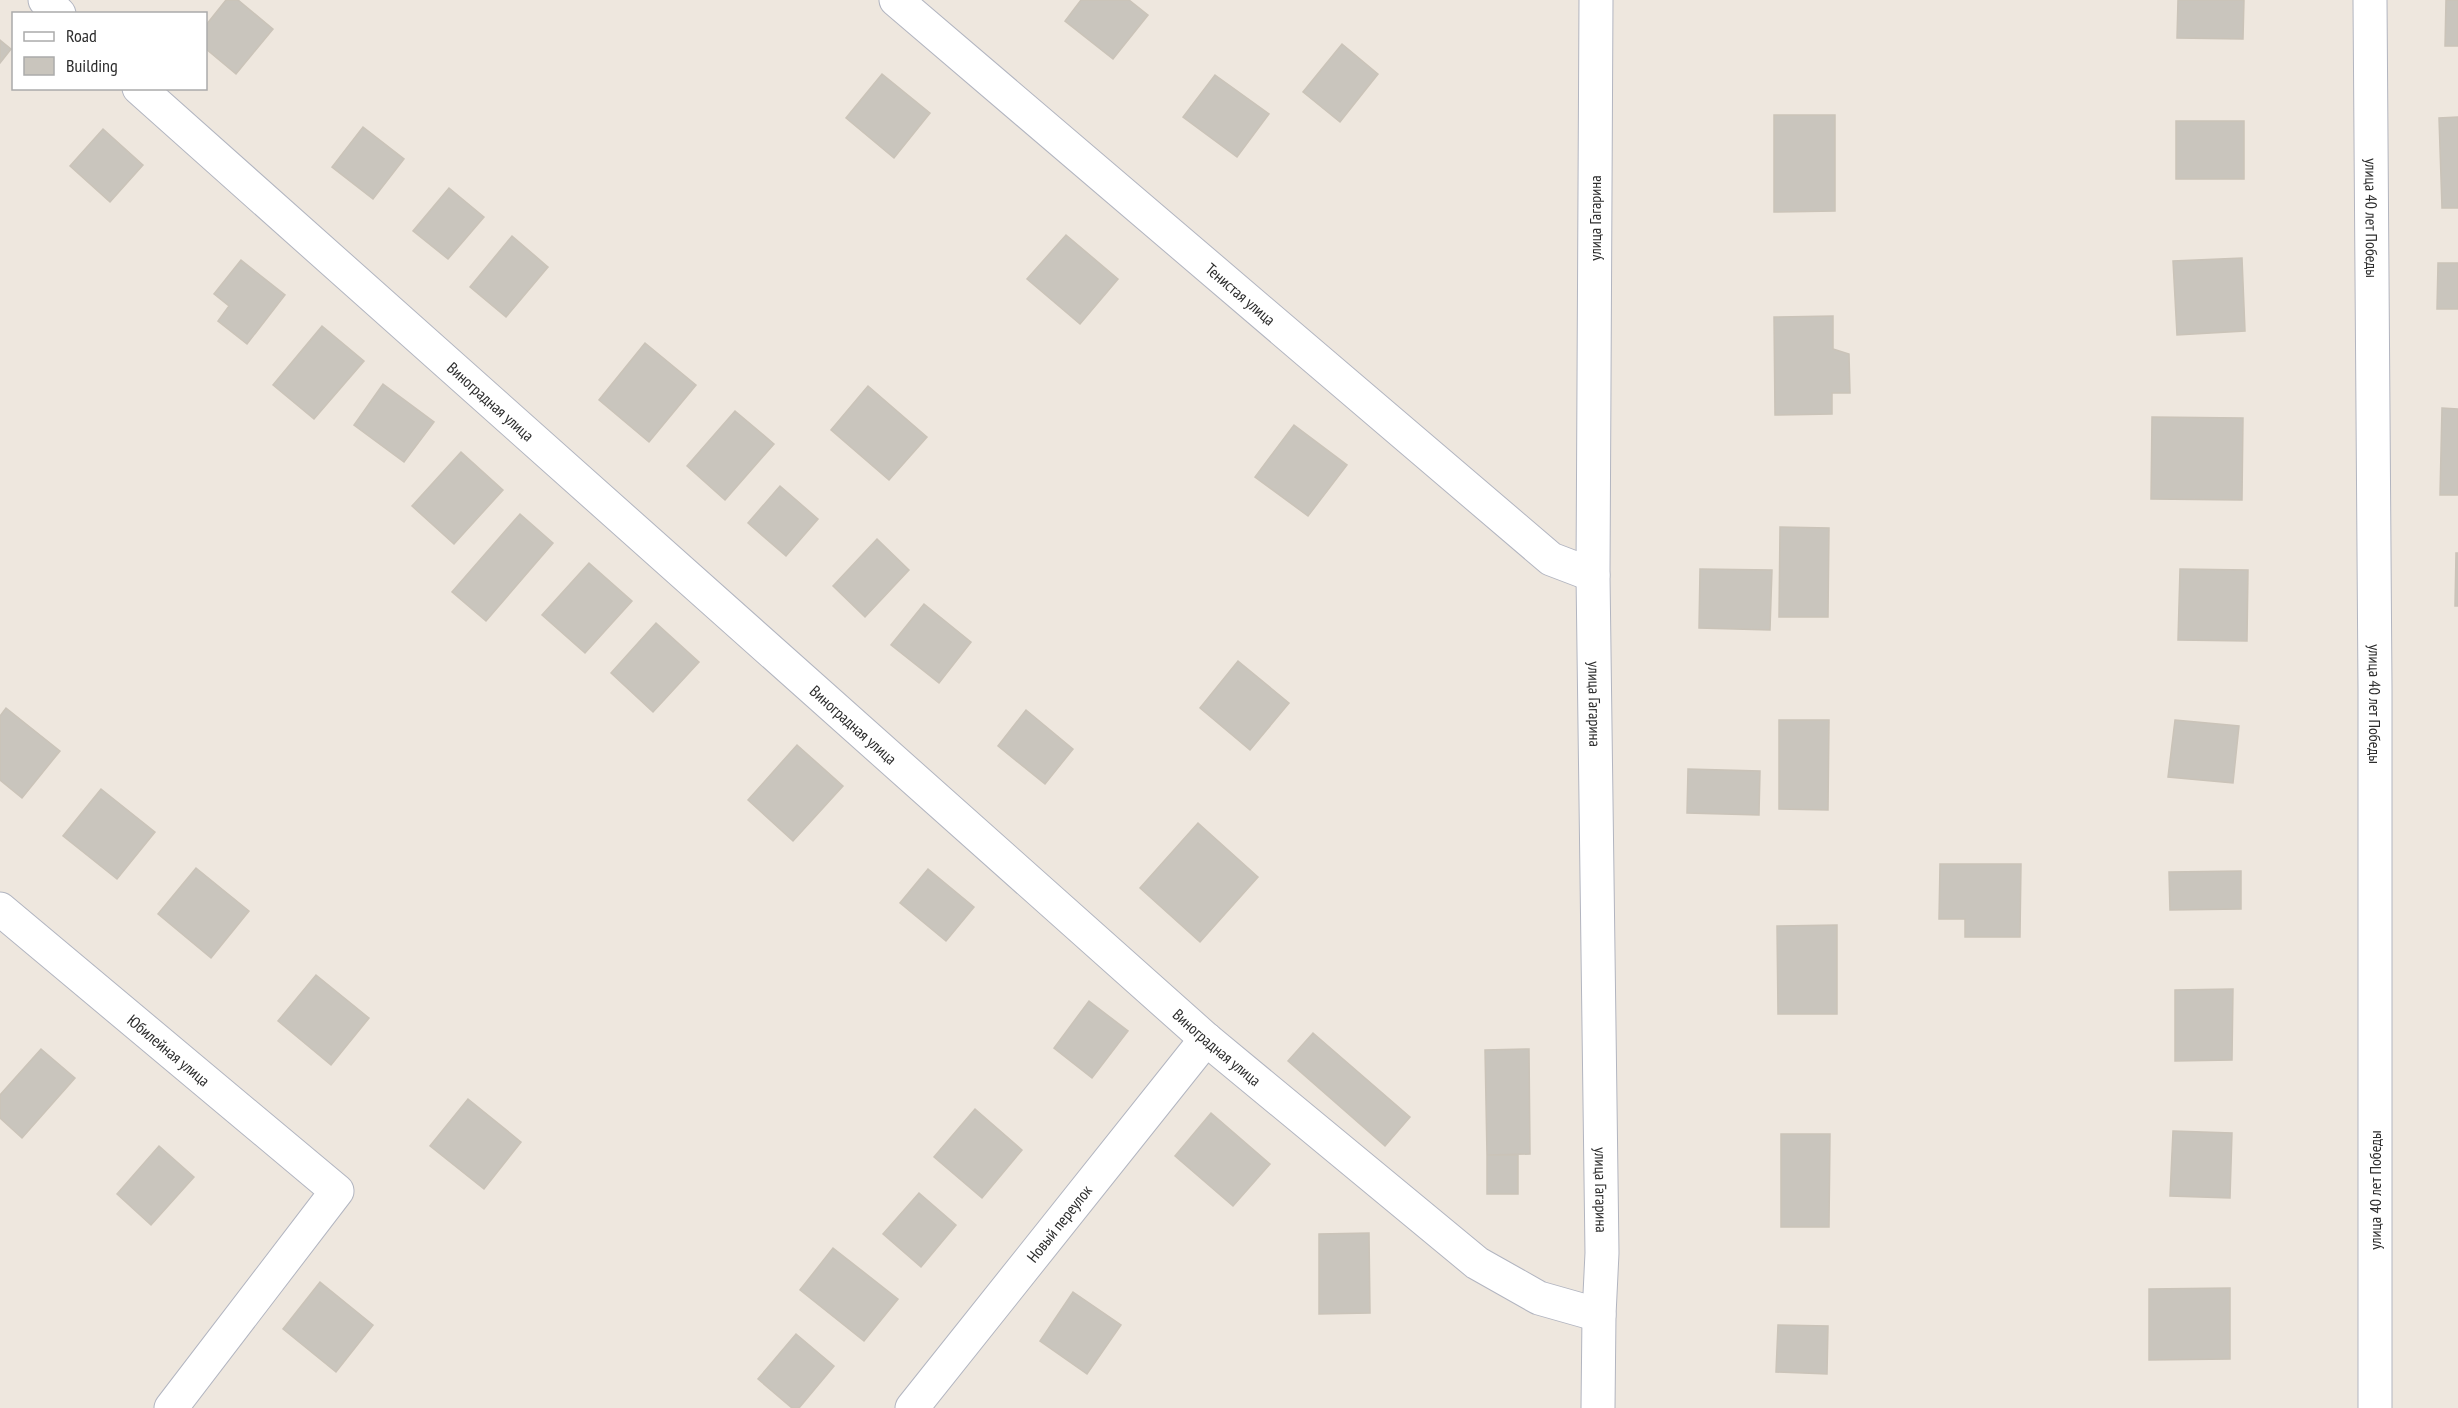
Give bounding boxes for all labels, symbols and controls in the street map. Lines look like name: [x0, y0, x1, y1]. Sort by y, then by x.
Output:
legend: [12, 12, 207, 90]
text: Road: [66, 24, 97, 47]
text: Building: [66, 54, 118, 77]
street label: улица 40 лет Победы: [2361, 158, 2382, 278]
street label: улица Гагарина: [1585, 175, 1605, 261]
street label: Тенистая улица: [1202, 259, 1280, 329]
street label: Виноградная улица: [443, 358, 538, 445]
street label: улица 40 лет Победы: [2365, 644, 2385, 764]
street label: улица Гагарина: [1584, 661, 1605, 747]
street label: Виноградная улица: [806, 681, 901, 769]
street label: Виноградная улица: [1169, 1004, 1265, 1090]
street label: Юбилейная улица: [123, 1010, 214, 1090]
street label: улица 40 лет Победы: [2365, 1130, 2385, 1250]
street label: улица Гагарина: [1591, 1147, 1612, 1233]
street label: Новый переулок: [1022, 1180, 1096, 1266]

